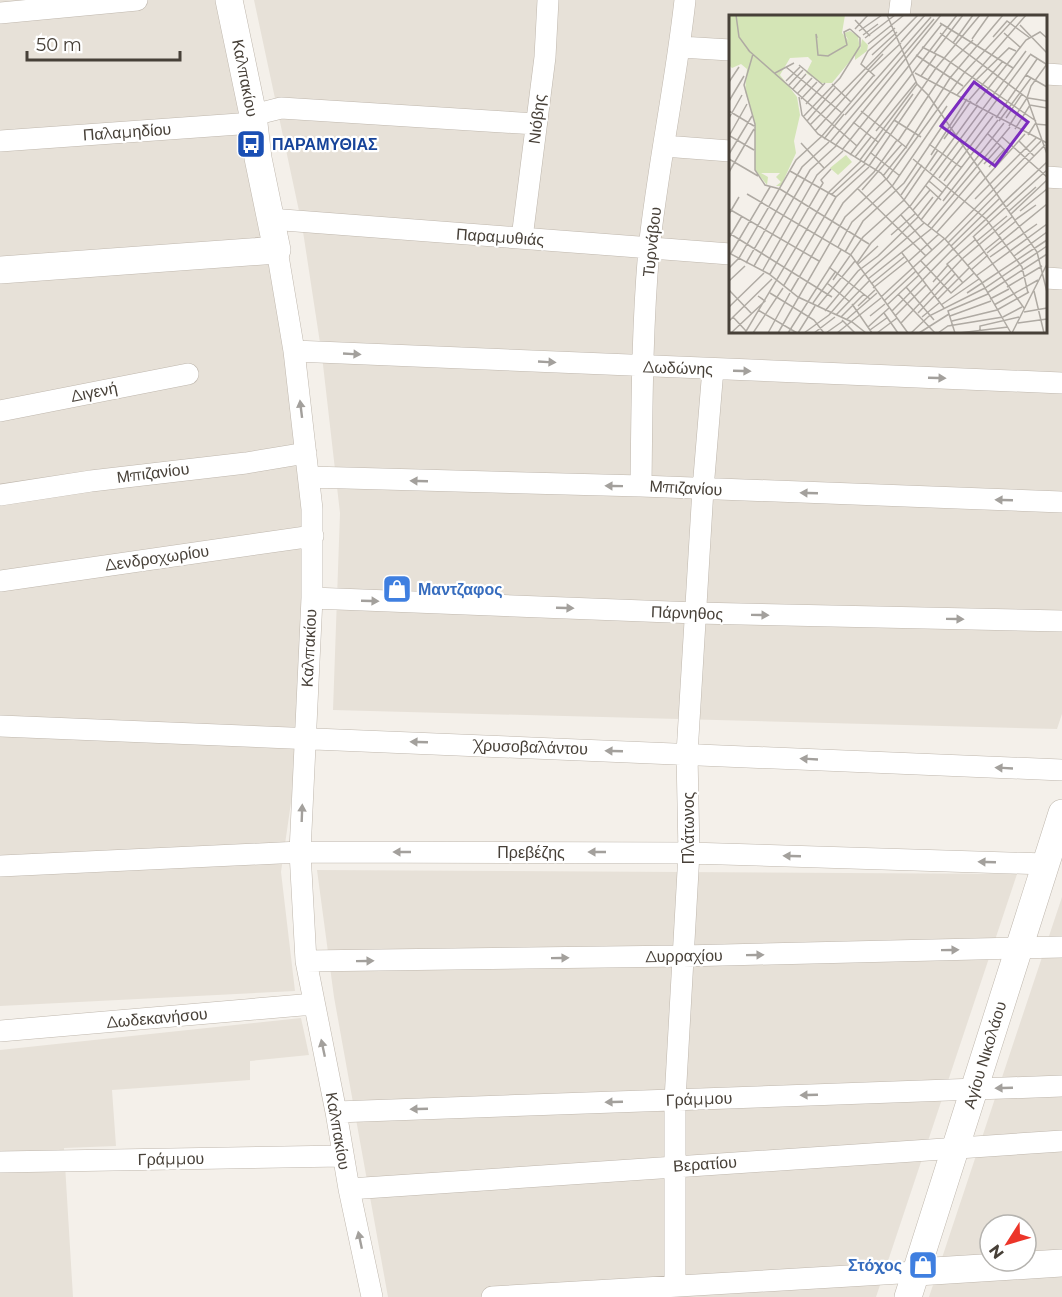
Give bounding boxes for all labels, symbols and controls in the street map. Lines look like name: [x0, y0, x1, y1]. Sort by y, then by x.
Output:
inset map: [729, 15, 1047, 333]
scale bar: [27, 24, 180, 62]
text: 50 m: [36, 34, 82, 56]
street label: Καλπακίου: [228, 38, 262, 118]
street label: Νιόβης: [525, 93, 549, 145]
street label: Παλαμηδίου: [82, 119, 172, 145]
bus stop icon: ΠΑΡΑΜΥΘΙΑΣ: [235, 128, 267, 160]
place label: ΠΑΡΑΜΥΘΙΑΣ: [272, 135, 378, 154]
street label: Τυρνάβου: [639, 206, 665, 278]
street label: Παραμυθιάς: [455, 224, 545, 250]
one-way arrow: [343, 349, 362, 358]
street label: Δωδώνης: [643, 357, 714, 379]
one-way arrow: [538, 358, 557, 367]
one-way arrow: [732, 366, 751, 375]
one-way arrow: [927, 374, 946, 383]
street label: Διγενή: [69, 378, 119, 406]
one-way arrow: [296, 400, 306, 419]
street label: Μπιζανίου: [116, 459, 190, 487]
one-way arrow: [409, 476, 428, 486]
street label: Μπιζανίου: [649, 477, 723, 499]
one-way arrow: [604, 481, 623, 490]
one-way arrow: [799, 488, 818, 497]
one-way arrow: [994, 495, 1013, 505]
street label: Δενδροχωρίου: [104, 541, 210, 575]
shop icon: Μαντζαφος: [381, 573, 413, 605]
place label: Μαντζαφος: [418, 580, 503, 599]
one-way arrow: [361, 596, 380, 605]
street label: Πάρνηθος: [651, 602, 724, 624]
one-way arrow: [556, 604, 575, 613]
street label: Καλπακίου: [297, 608, 321, 688]
one-way arrow: [751, 610, 770, 620]
one-way arrow: [946, 614, 965, 624]
street label: Χρυσοβαλάντου: [472, 735, 588, 758]
one-way arrow: [410, 738, 429, 747]
one-way arrow: [604, 746, 623, 755]
one-way arrow: [799, 755, 818, 764]
one-way arrow: [994, 763, 1013, 772]
street label: Πλάτωνος: [679, 791, 698, 864]
one-way arrow: [297, 804, 306, 823]
street label: Πρεβέζης: [497, 843, 565, 862]
one-way arrow: [392, 847, 411, 857]
one-way arrow: [587, 847, 606, 857]
one-way arrow: [782, 851, 801, 860]
one-way arrow: [977, 857, 996, 867]
one-way arrow: [940, 945, 959, 955]
street label: Δυρραχίου: [645, 946, 723, 966]
one-way arrow: [745, 950, 764, 959]
one-way arrow: [550, 953, 569, 963]
one-way arrow: [355, 956, 374, 965]
street label: Αγίου Νικολάου: [960, 999, 1010, 1111]
street label: Δωδεκανήσου: [106, 1004, 208, 1032]
one-way arrow: [318, 1039, 327, 1058]
one-way arrow: [994, 1083, 1013, 1092]
street label: Γράμμου: [665, 1088, 733, 1110]
one-way arrow: [799, 1090, 818, 1100]
street label: Καλπακίου: [322, 1091, 354, 1171]
one-way arrow: [604, 1097, 623, 1107]
one-way arrow: [409, 1104, 428, 1113]
street label: Γράμμου: [138, 1149, 204, 1169]
street label: Βερατίου: [673, 1152, 737, 1176]
north arrow: [978, 1213, 1038, 1273]
one-way arrow: [355, 1230, 364, 1249]
text: N: [985, 1241, 1008, 1263]
shop icon: Στόχος: [907, 1249, 939, 1281]
place label: Στόχος: [848, 1256, 902, 1275]

